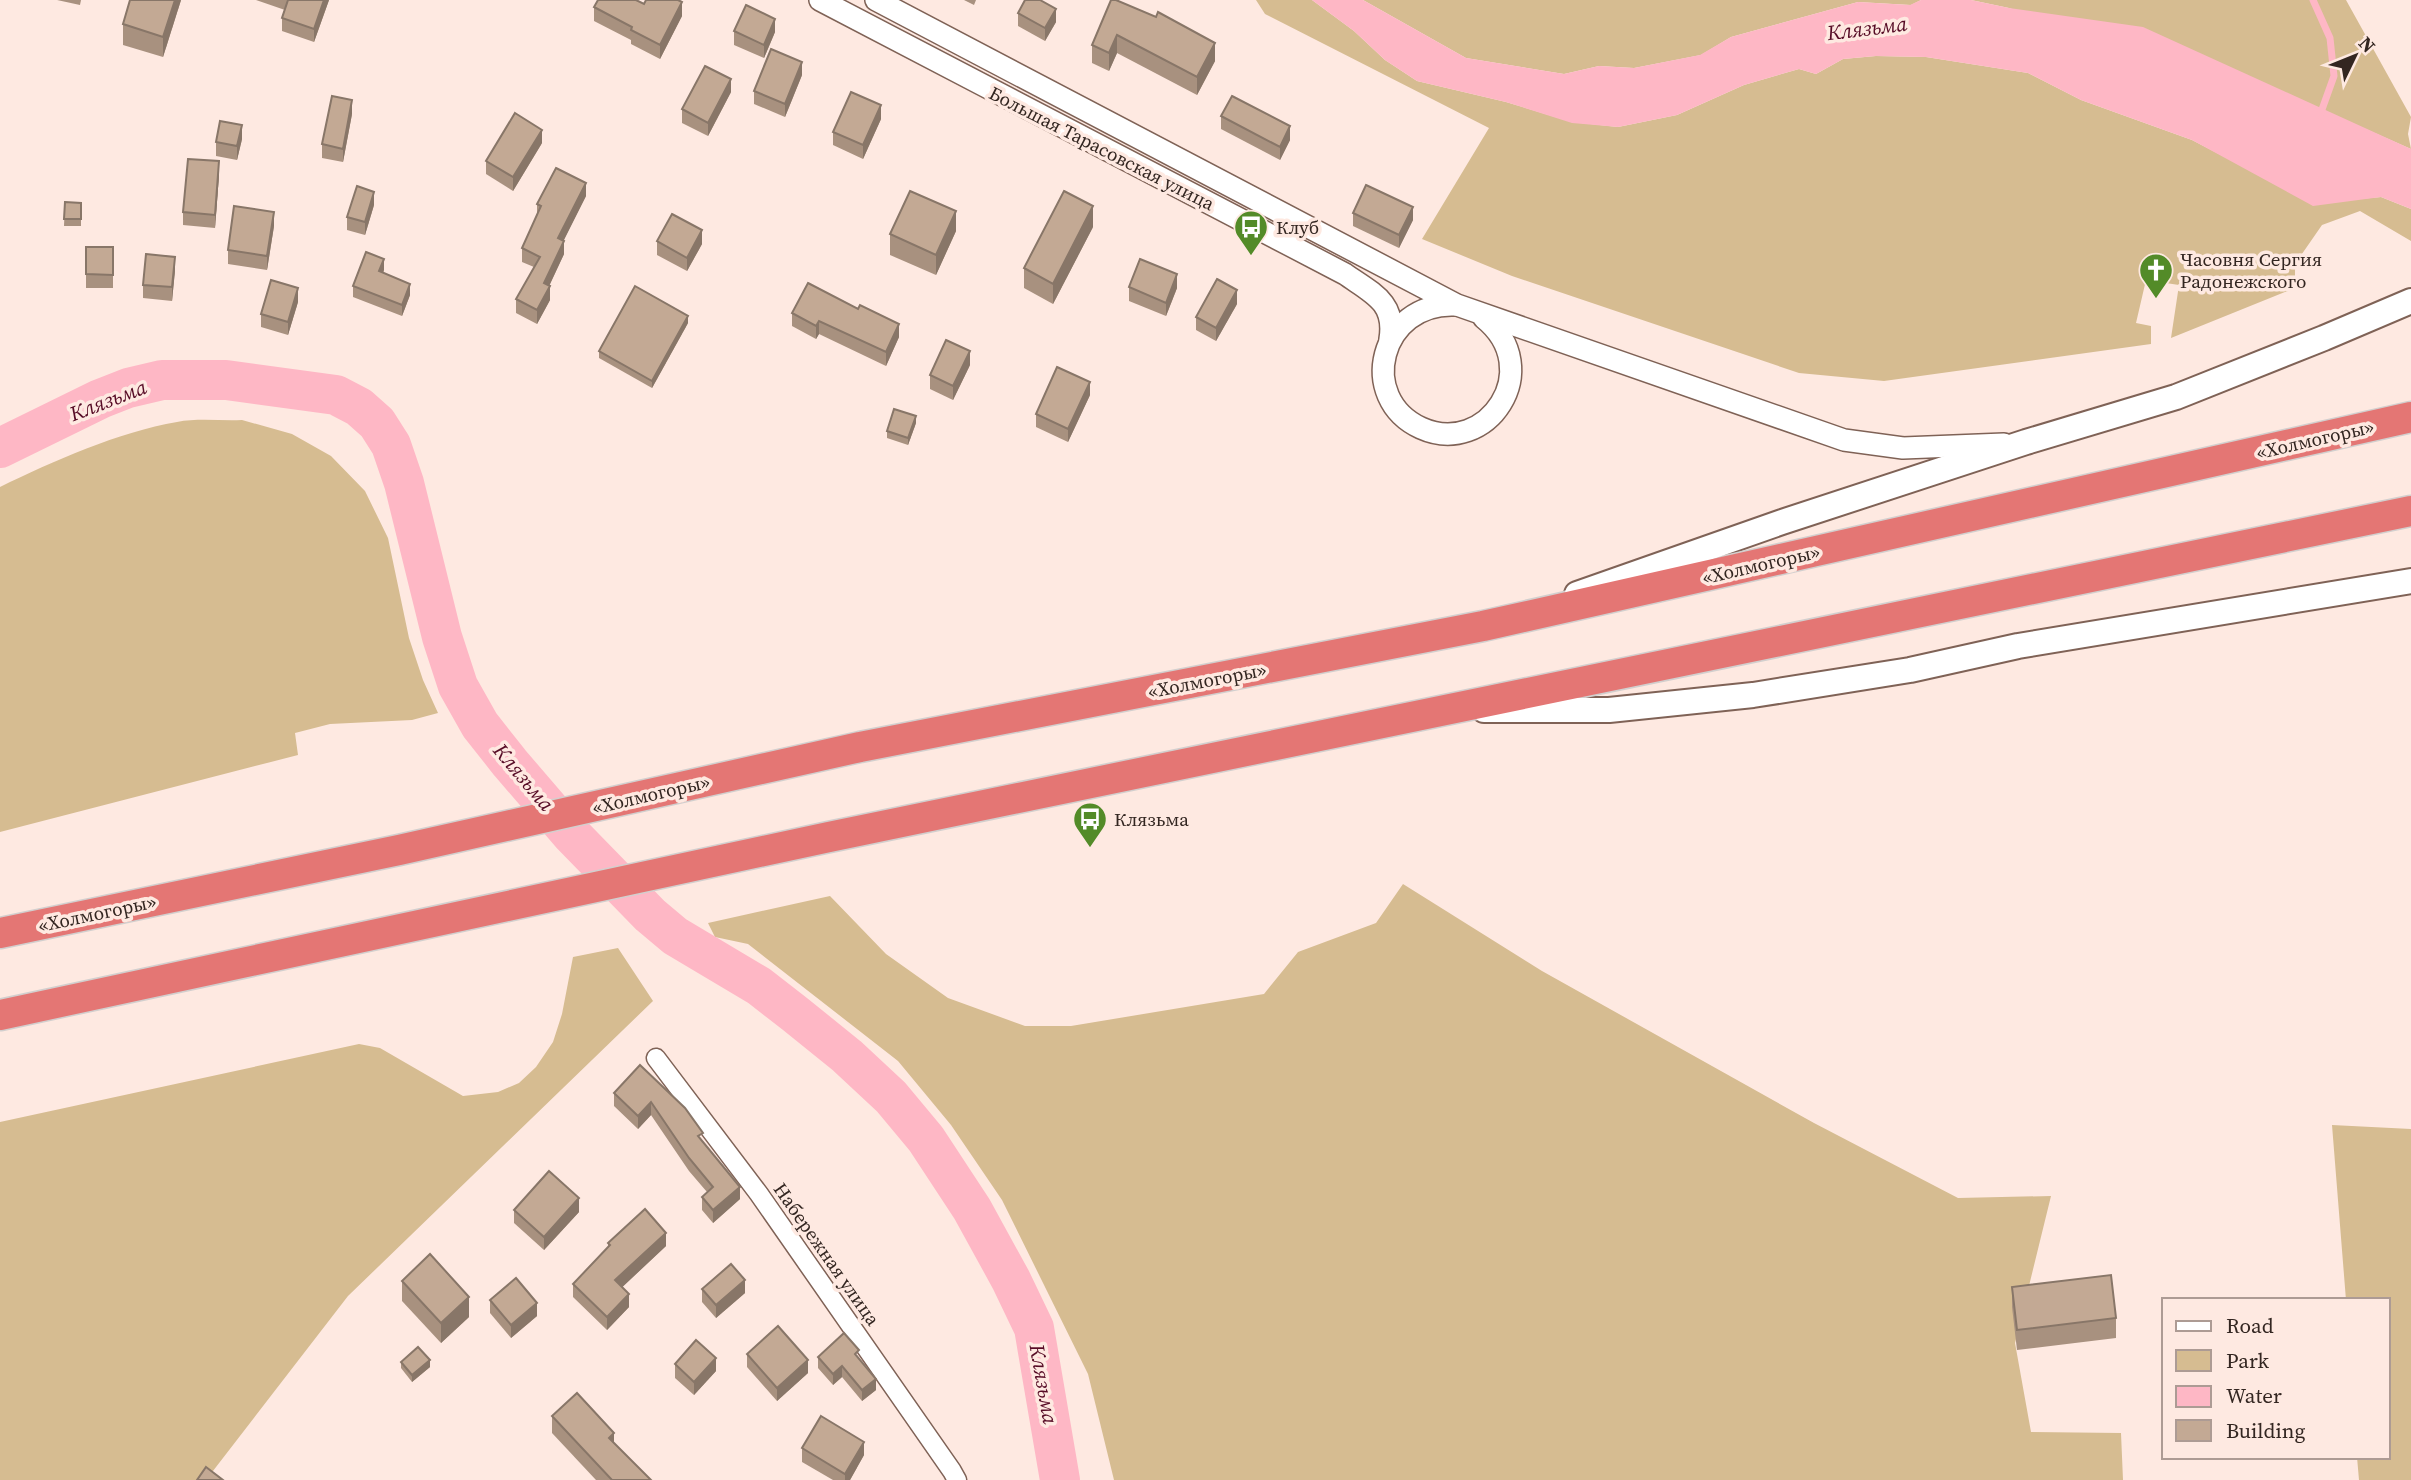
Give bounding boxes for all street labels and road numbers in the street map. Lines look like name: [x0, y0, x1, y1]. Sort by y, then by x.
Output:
street label: Большая Тарасовская улица: [985, 80, 1220, 216]
street label: «Холмогоры»: [2254, 413, 2376, 465]
street label: «Холмогоры»: [1700, 538, 1822, 590]
street label: «Холмогоры»: [1146, 656, 1268, 704]
street label: «Холмогоры»: [590, 768, 712, 820]
street label: «Холмогоры»: [36, 888, 158, 938]
street label: Набережная улица: [768, 1177, 886, 1331]

